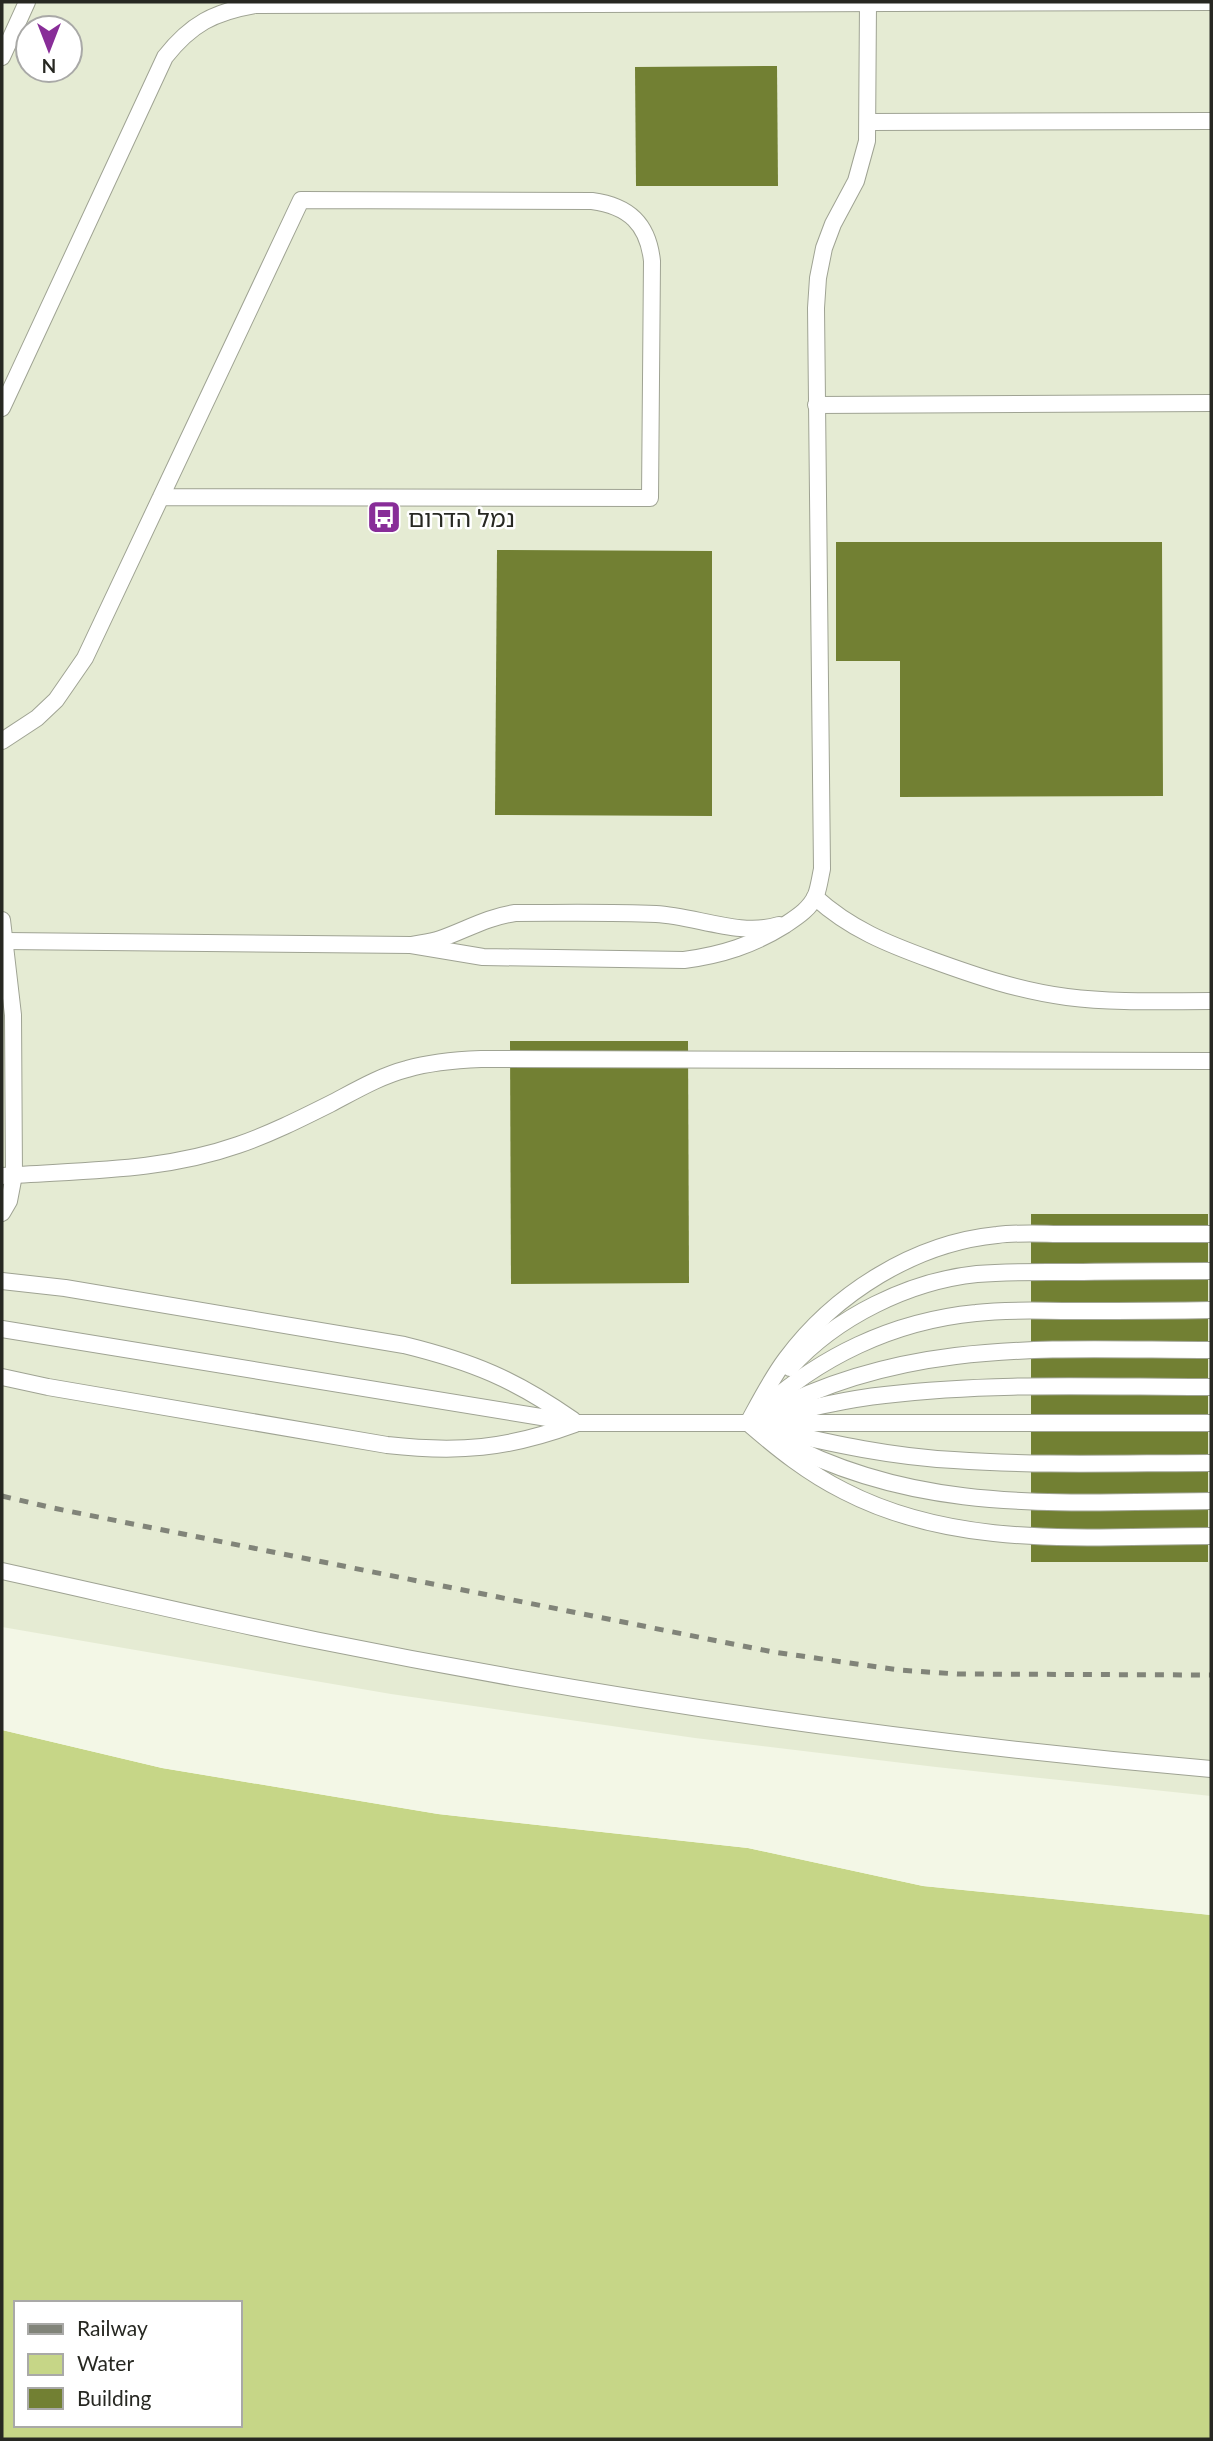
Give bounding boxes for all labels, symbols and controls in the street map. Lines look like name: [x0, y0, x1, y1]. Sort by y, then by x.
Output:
north arrow: [14, 14, 84, 84]
text: N: [42, 55, 56, 78]
bus stop icon: נמל הדרום: [365, 498, 403, 536]
place label: נמל הדרום: [408, 503, 515, 532]
legend: [14, 2301, 242, 2427]
text: Railway: [77, 2315, 148, 2340]
text: Water: [77, 2350, 134, 2375]
text: Building: [77, 2385, 152, 2410]

